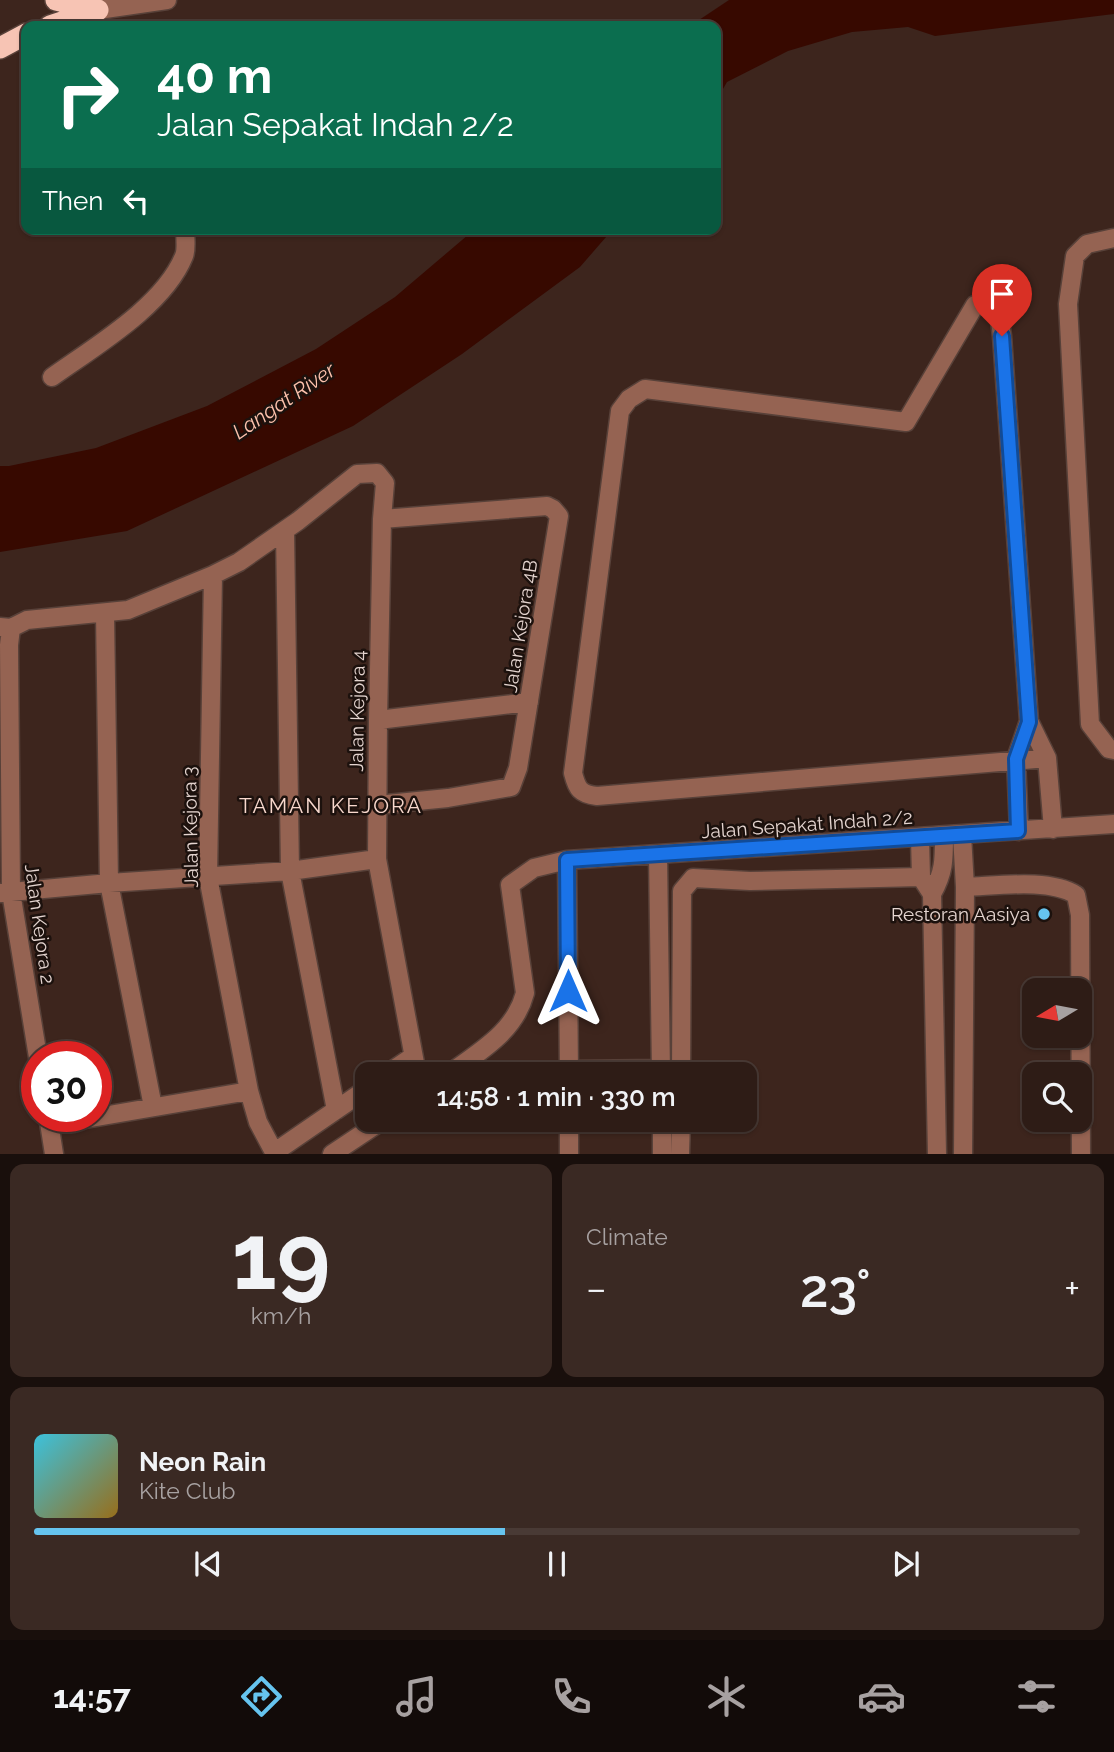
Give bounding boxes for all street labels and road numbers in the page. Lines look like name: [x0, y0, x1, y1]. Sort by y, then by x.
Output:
street label: Jalan Kejora 4B: [499, 558, 541, 694]
street label: Jalan Kejora 4: [345, 650, 369, 772]
street label: Jalan Kejora 3: [178, 766, 202, 888]
street label: Jalan Sepakat Indah 2/2: [701, 806, 913, 842]
street label: Jalan Kejora 2: [21, 863, 59, 985]

